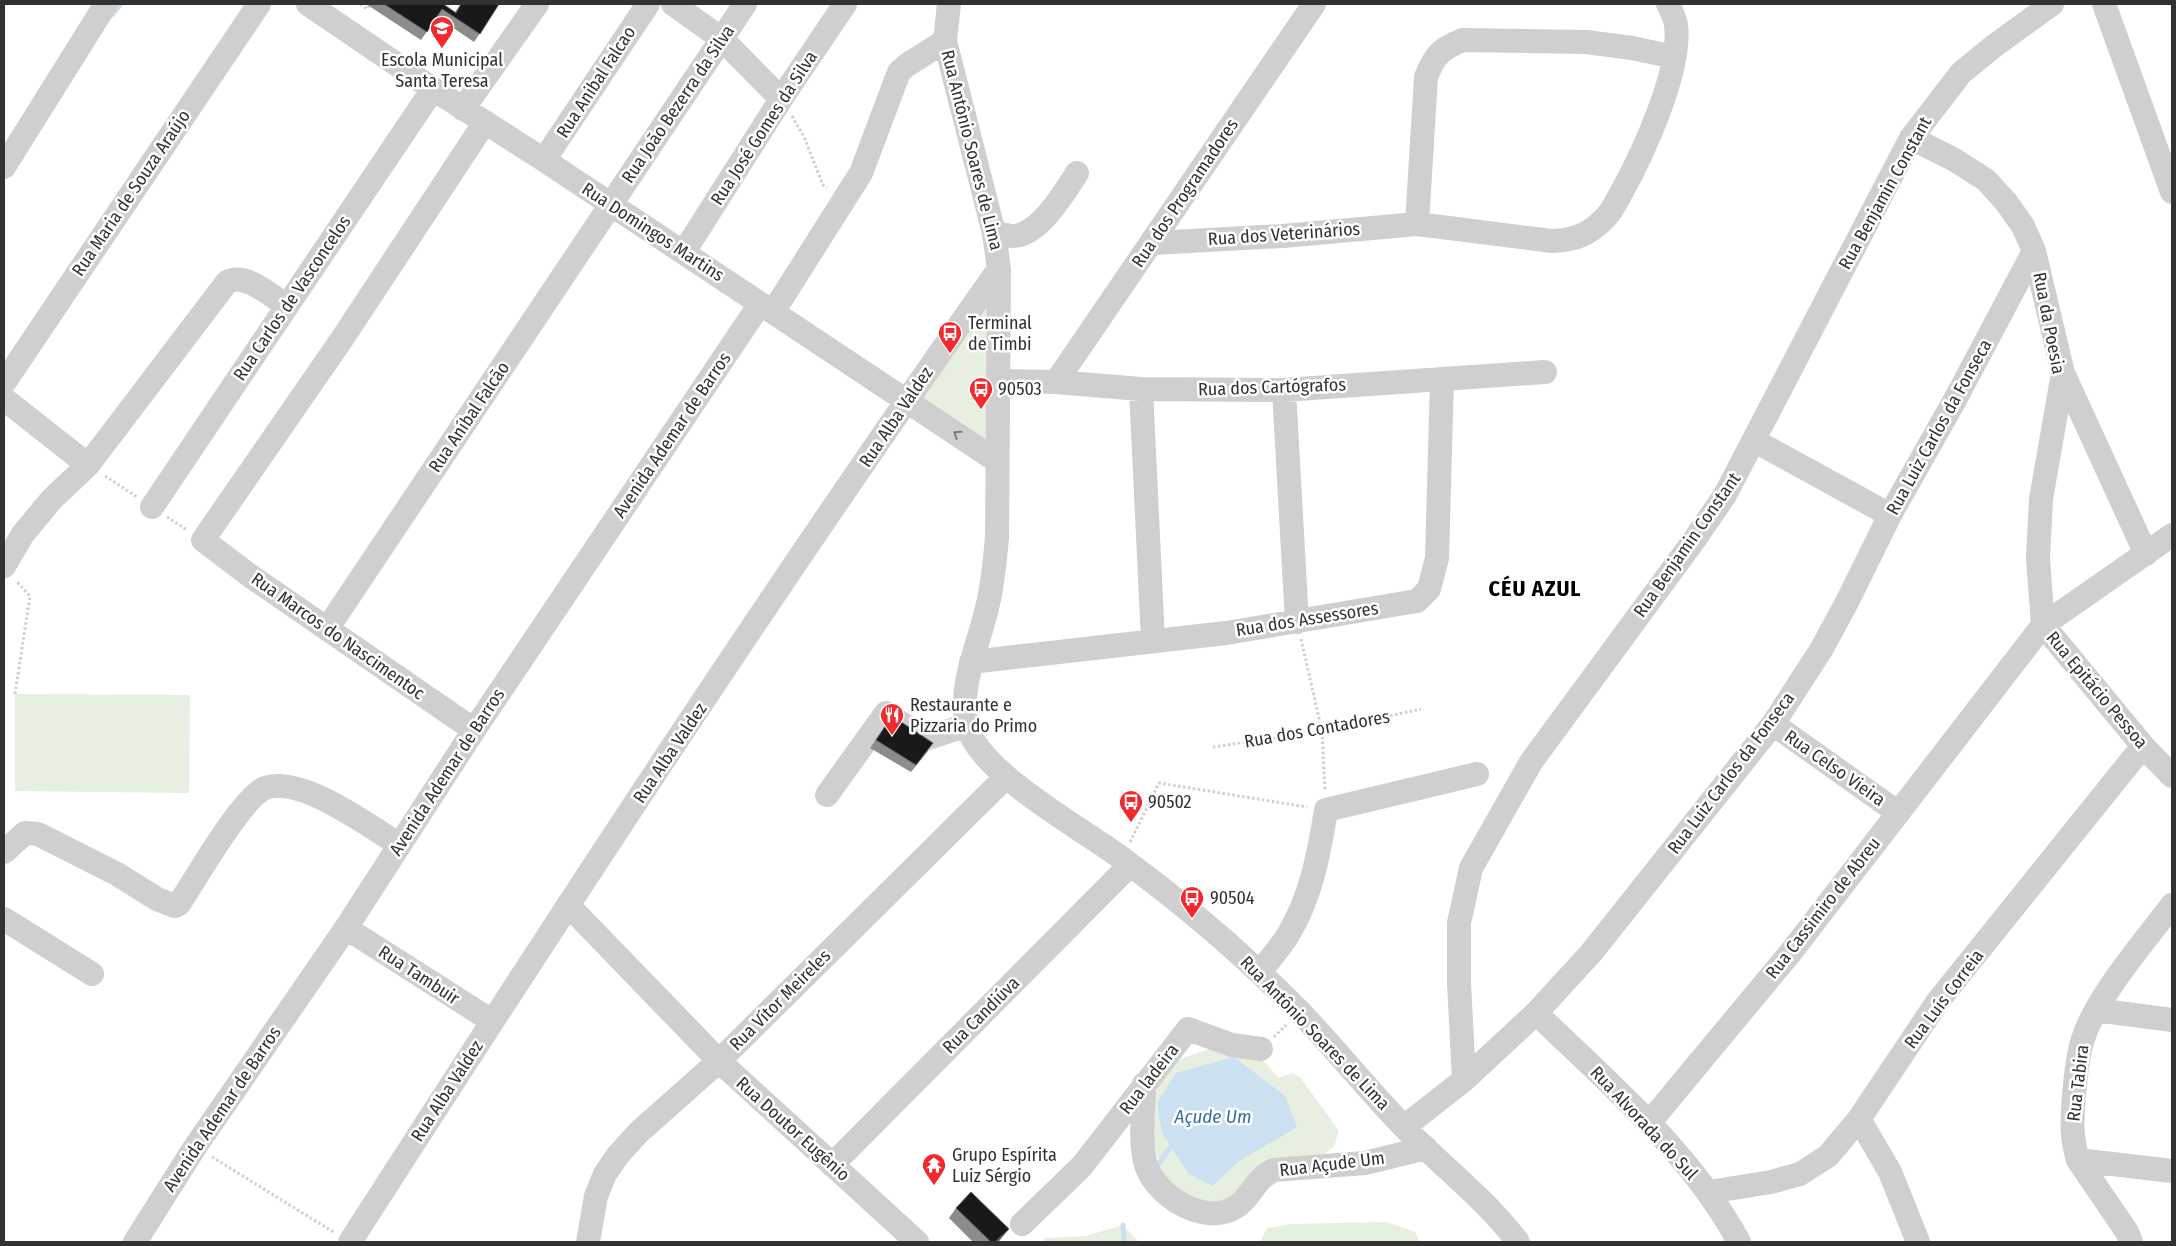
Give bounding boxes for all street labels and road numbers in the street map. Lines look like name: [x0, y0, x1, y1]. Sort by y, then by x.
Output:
street label: Rua João Bezerra da Silva: [617, 21, 739, 187]
street label: Rua Anibal Falcao: [552, 22, 640, 142]
street label: Rua José Gomes da Silva: [706, 47, 822, 209]
street label: Rua Antônio Soares de Lima: [936, 48, 1008, 253]
street label: Rua Maria de Souza Araújo: [67, 106, 195, 280]
street label: Rua Benjamin Constant: [1834, 113, 1936, 273]
street label: Rua dos Programadores: [1127, 114, 1243, 272]
street label: Rua Domingos Martins: [578, 178, 728, 286]
street label: Rua Carlos de Vasconcelos: [229, 211, 356, 385]
street label: Rua dos Veterinários: [1207, 218, 1361, 250]
street label: Rua da Poesia: [2028, 270, 2070, 376]
street label: Rua Luiz Carlos da Fonseca: [1882, 335, 1997, 519]
street label: Avenida Ademar de Barros: [608, 348, 736, 522]
street label: Rua Aníbal Falcão: [424, 357, 514, 477]
street label: Rua Alba Valdez: [854, 363, 938, 471]
street label: Rua dos Cartógrafos: [1198, 373, 1347, 401]
street label: Rua Benjamin Constant: [1629, 468, 1745, 621]
street label: Rua Marcos do Nascimentoc: [247, 568, 429, 704]
street label: Rua dos Assessores: [1234, 597, 1380, 641]
street label: Rua Epitácio Pessoa: [2042, 627, 2153, 753]
street label: Avenida Ademar de Barros: [385, 684, 509, 860]
street label: Rua Luiz Carlos da Fonseca: [1663, 687, 1799, 858]
street label: Rua Alba Valdez: [628, 699, 712, 807]
street label: Rua dos Contadores: [1243, 705, 1392, 753]
street label: Rua Celso Vieira: [1780, 725, 1890, 811]
street label: Rua Cassimiro de Abreu: [1761, 833, 1885, 983]
street label: Rua Tambuir: [374, 941, 464, 1010]
street label: Rua Vítor Meireles: [725, 945, 835, 1055]
street label: Rua Luís Correia: [1900, 945, 1989, 1053]
street label: Rua Antônio Soares de Lima: [1236, 951, 1394, 1115]
street label: Rua Candiúva: [938, 972, 1024, 1058]
street label: Avenida Ademar de Barros: [158, 1022, 286, 1196]
street label: Rua Alba Valdez: [406, 1036, 488, 1146]
street label: Rua ladeira: [1115, 1039, 1183, 1119]
street label: Rua Tabira: [2062, 1043, 2094, 1123]
street label: Rua Alvorada do Sul: [1586, 1062, 1702, 1185]
street label: Rua Doutor Eugênio: [732, 1072, 854, 1186]
street label: Rua Açude Um: [1278, 1147, 1386, 1181]

